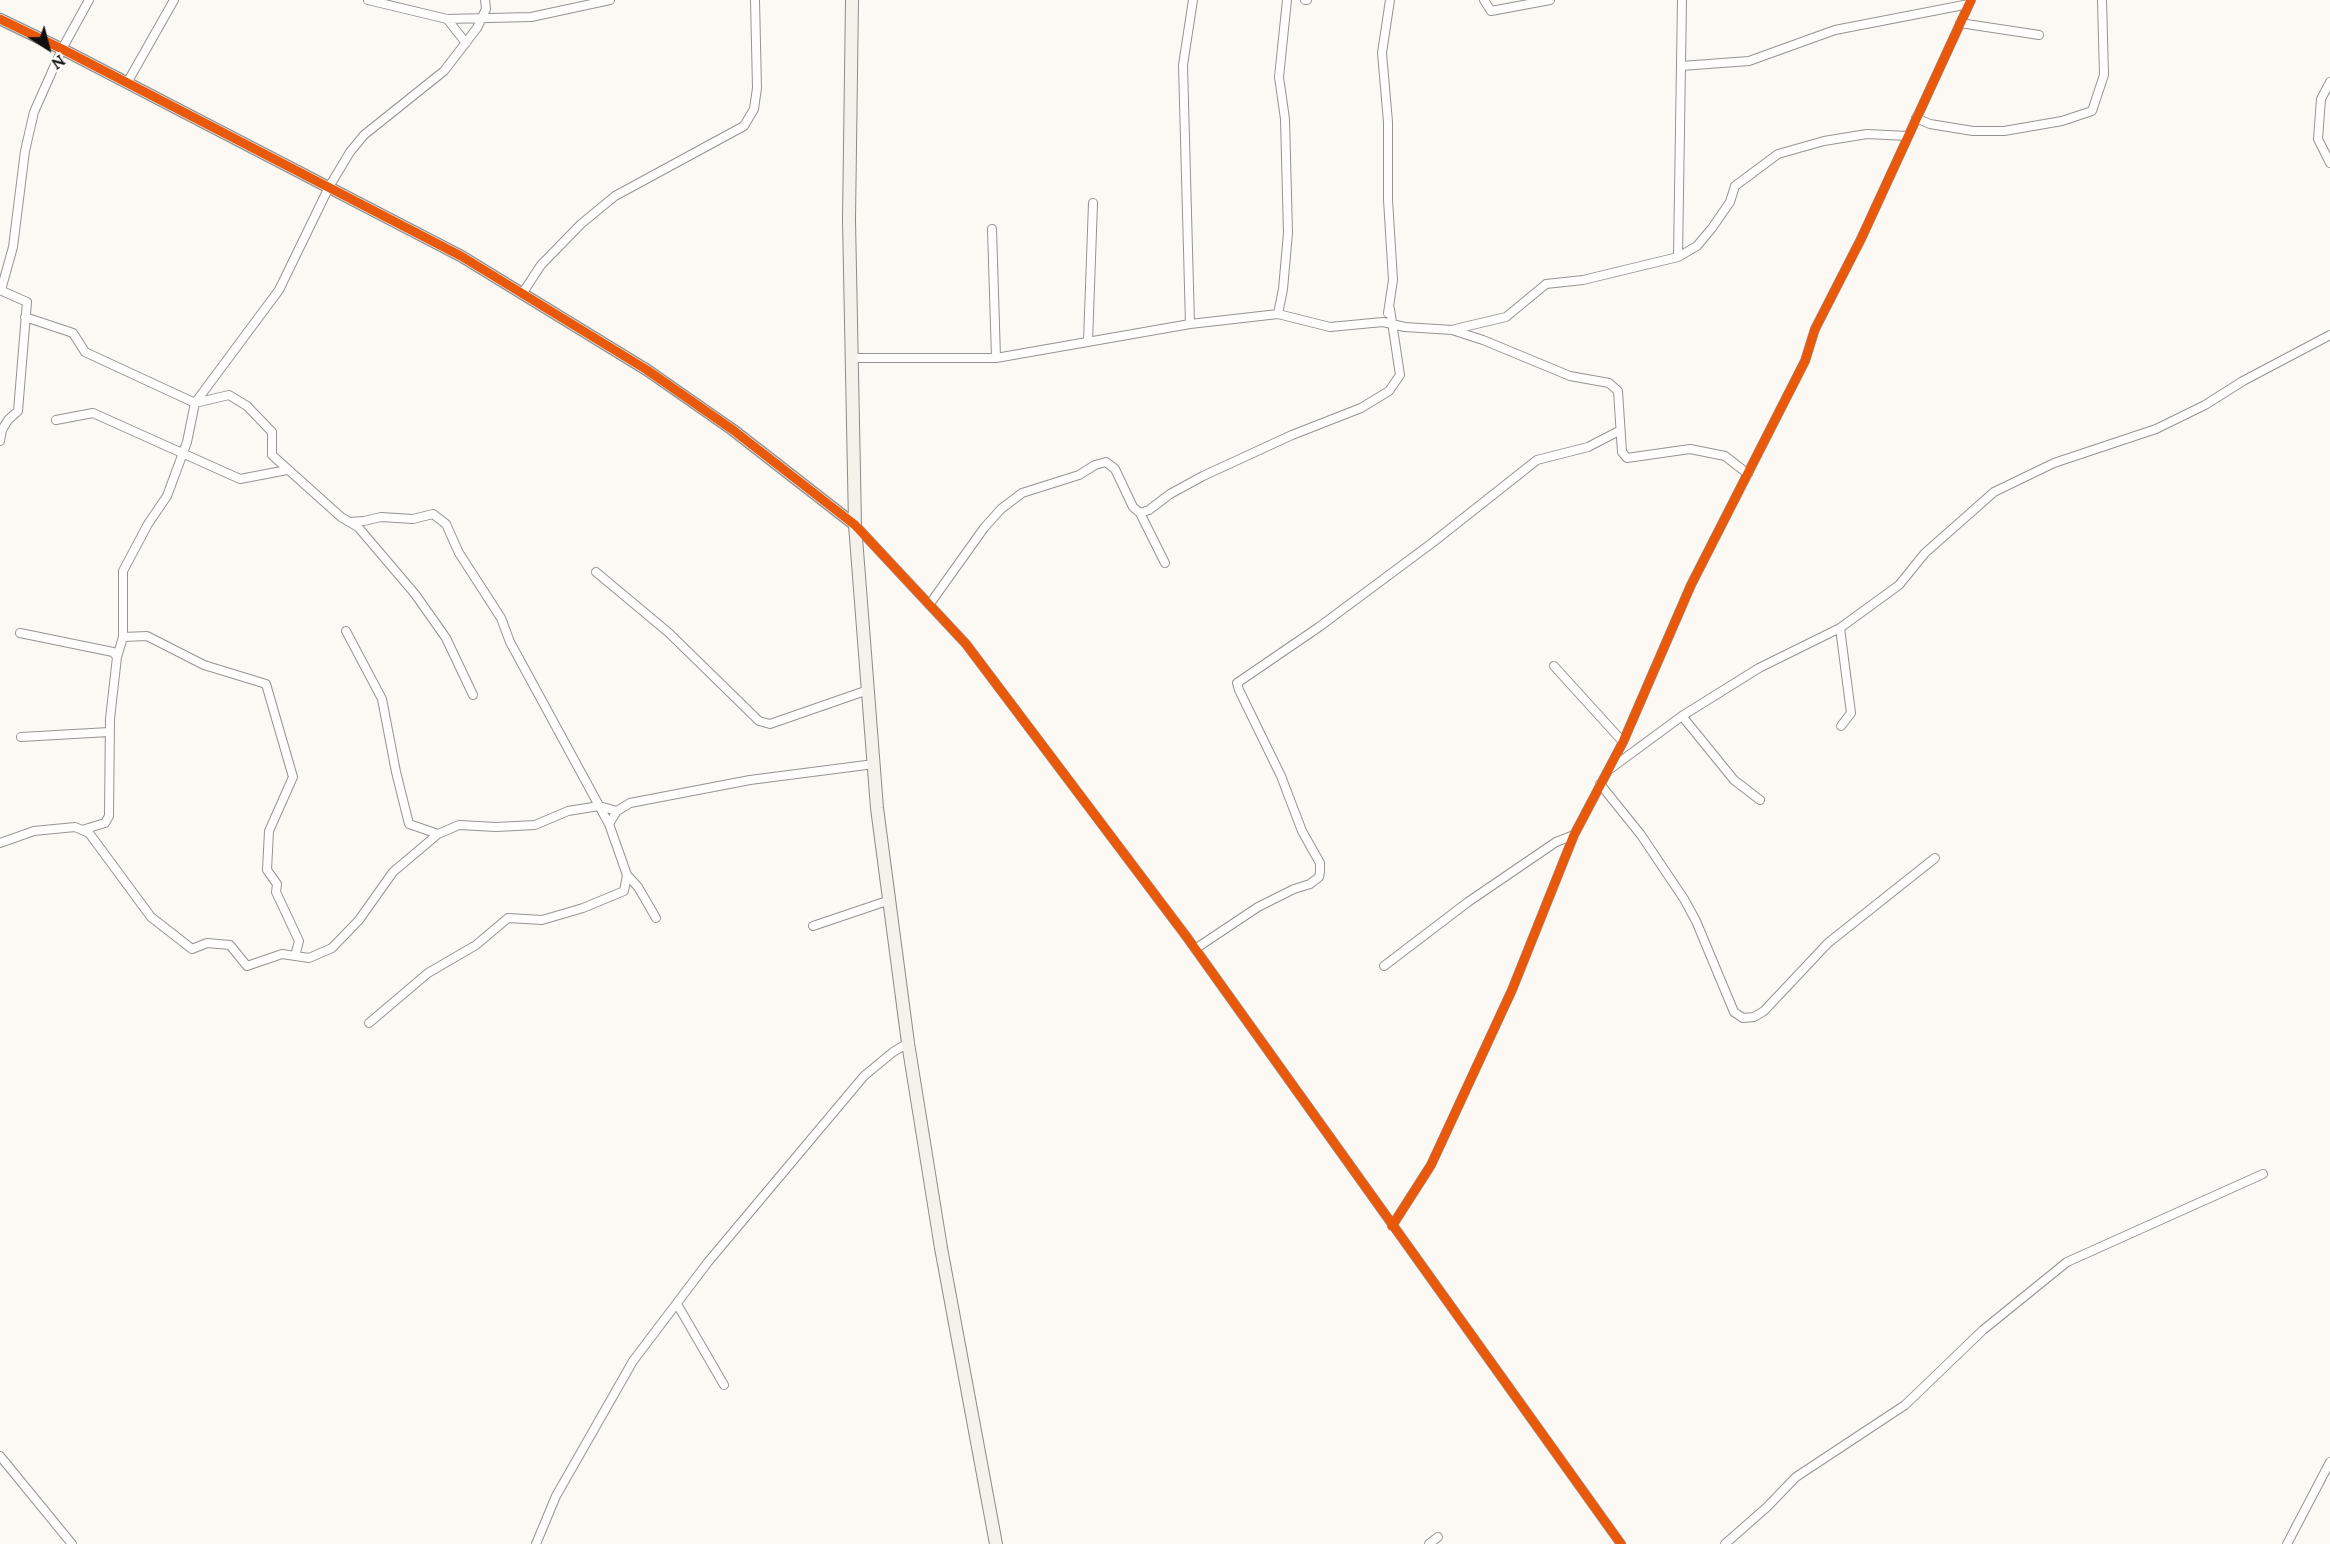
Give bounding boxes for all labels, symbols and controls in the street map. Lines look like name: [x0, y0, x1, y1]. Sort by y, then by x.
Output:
north arrow: [18, 18, 78, 78]
text: N: [48, 51, 69, 74]

